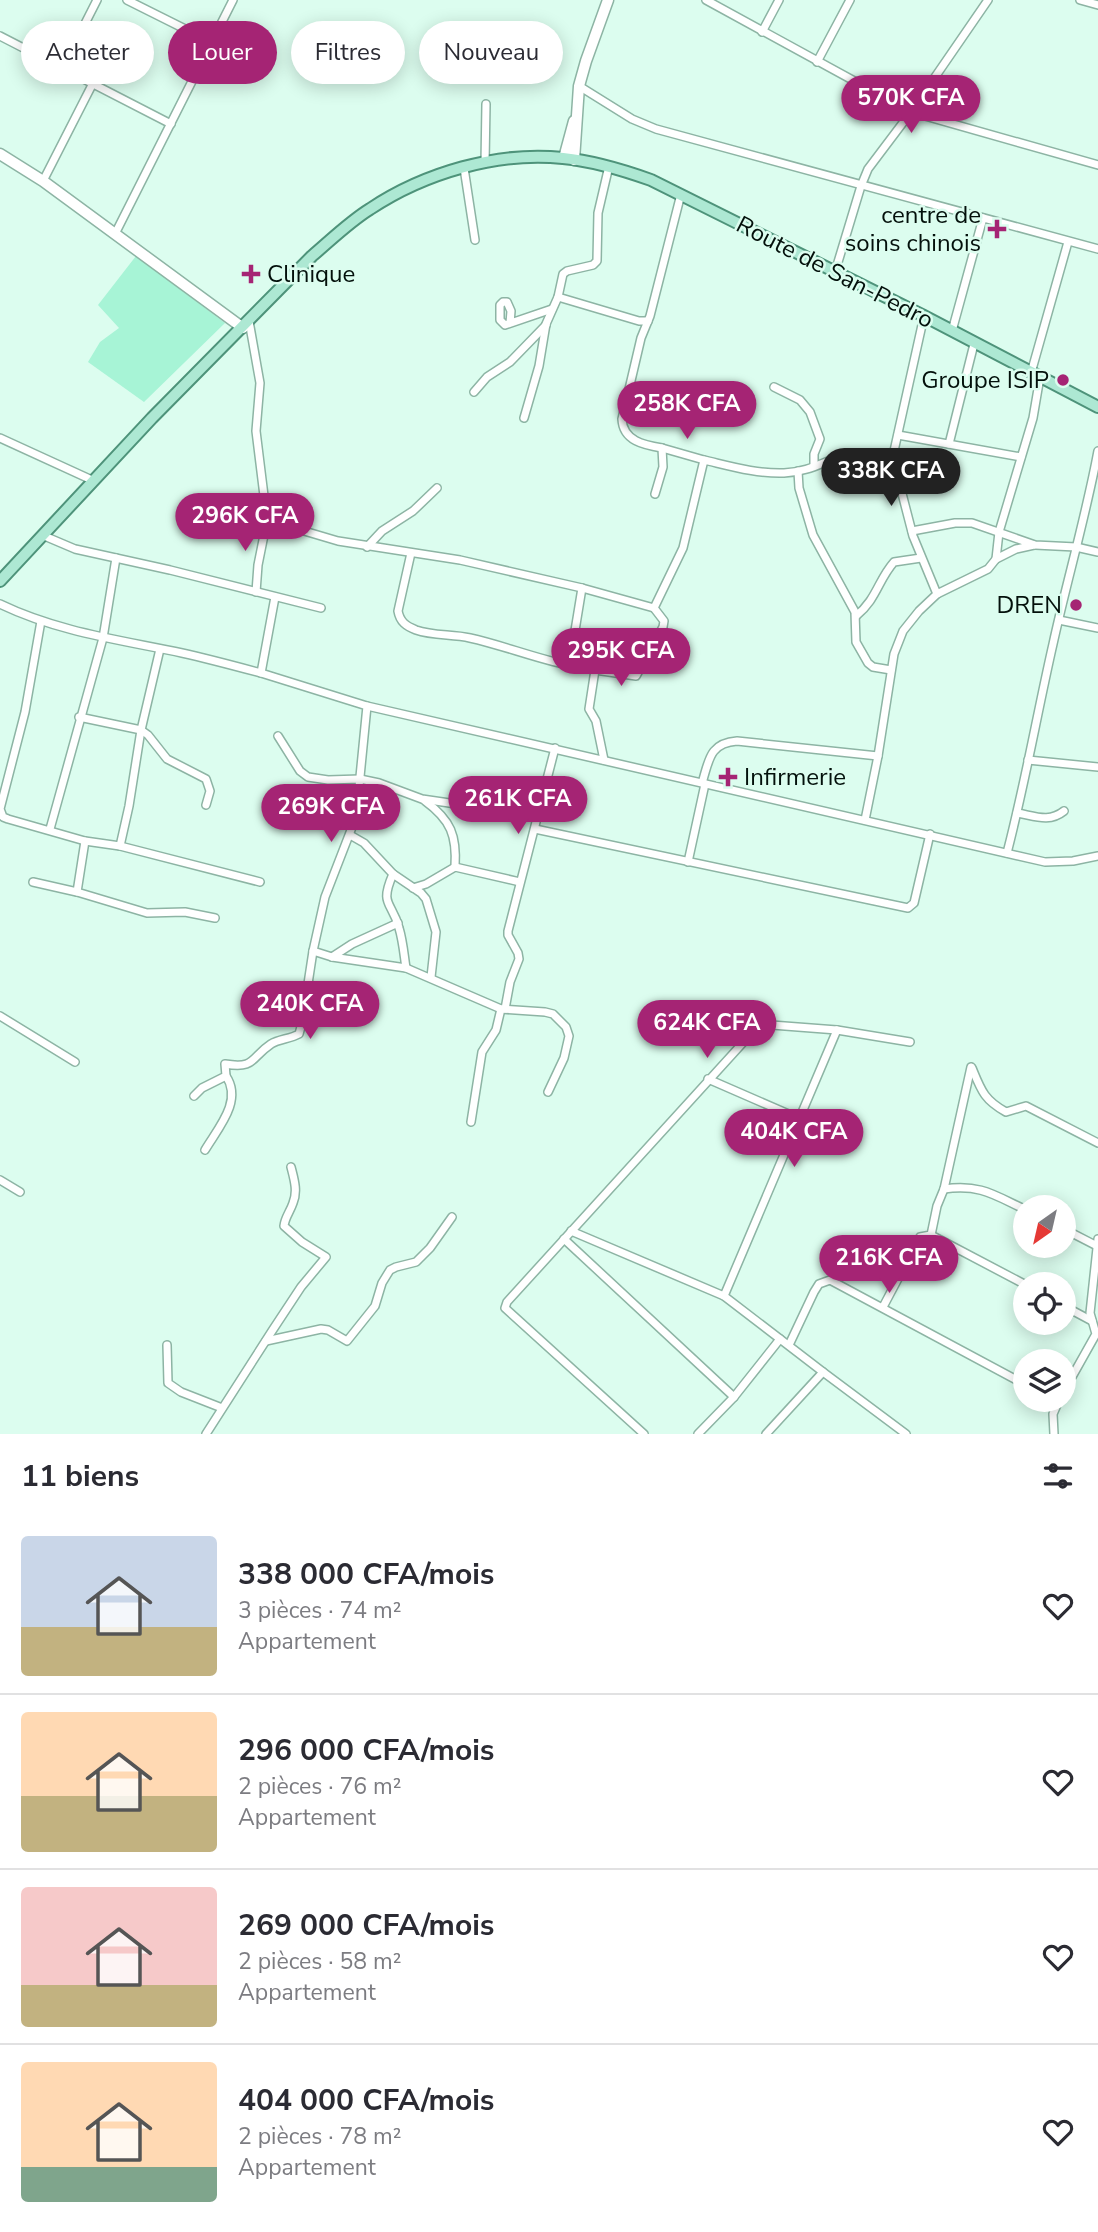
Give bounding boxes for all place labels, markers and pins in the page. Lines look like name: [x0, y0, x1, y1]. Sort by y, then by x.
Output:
pin: 570K CFA: [839, 76, 983, 135]
place label: centre de soins chinois: [845, 199, 981, 259]
marker: centre de soins chinois: [987, 219, 1007, 239]
place label: Clinique: [267, 258, 355, 290]
marker: Clinique: [241, 264, 261, 284]
place label: Groupe ISIP: [921, 364, 1049, 396]
marker: Groupe ISIP: [1055, 372, 1071, 388]
pin: 258K CFA: [615, 382, 759, 441]
pin: 338K CFA: [819, 448, 963, 508]
pin: 296K CFA: [173, 494, 317, 553]
place label: DREN: [996, 589, 1062, 621]
marker: DREN: [1068, 597, 1084, 613]
pin: 295K CFA: [549, 628, 693, 688]
place label: Infirmerie: [744, 761, 846, 793]
marker: Infirmerie: [718, 767, 738, 787]
pin: 261K CFA: [446, 776, 590, 836]
pin: 269K CFA: [259, 784, 403, 844]
pin: 240K CFA: [238, 982, 382, 1041]
pin: 624K CFA: [635, 1000, 779, 1060]
pin: 404K CFA: [722, 1110, 866, 1169]
pin: 216K CFA: [817, 1236, 961, 1295]

